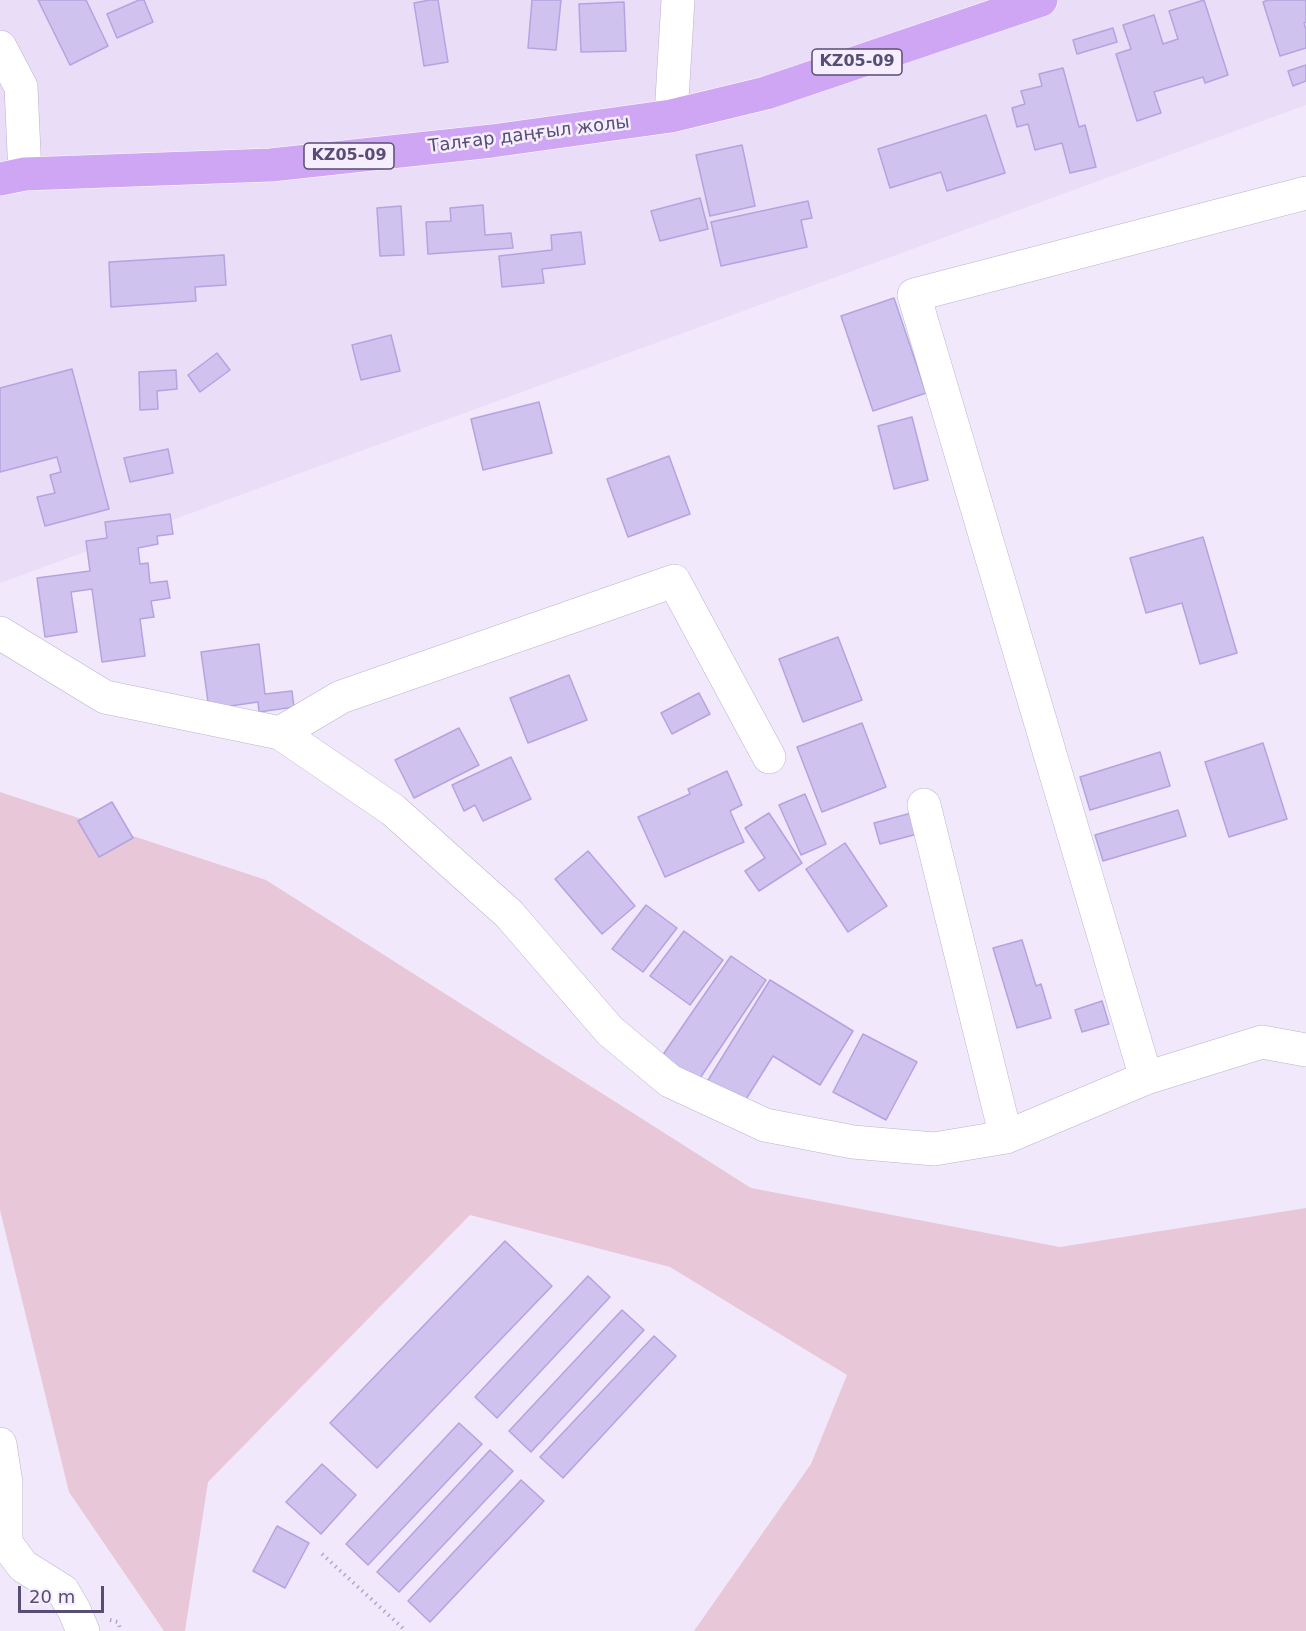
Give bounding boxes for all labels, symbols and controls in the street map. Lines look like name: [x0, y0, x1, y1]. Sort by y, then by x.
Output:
road number: KZ05-09: [812, 49, 902, 75]
street label: Талғар даңғыл жолы: [427, 112, 631, 158]
road number: KZ05-09: [304, 143, 394, 169]
scale bar: [21, 1574, 106, 1612]
text: 20 m: [29, 1586, 75, 1607]

